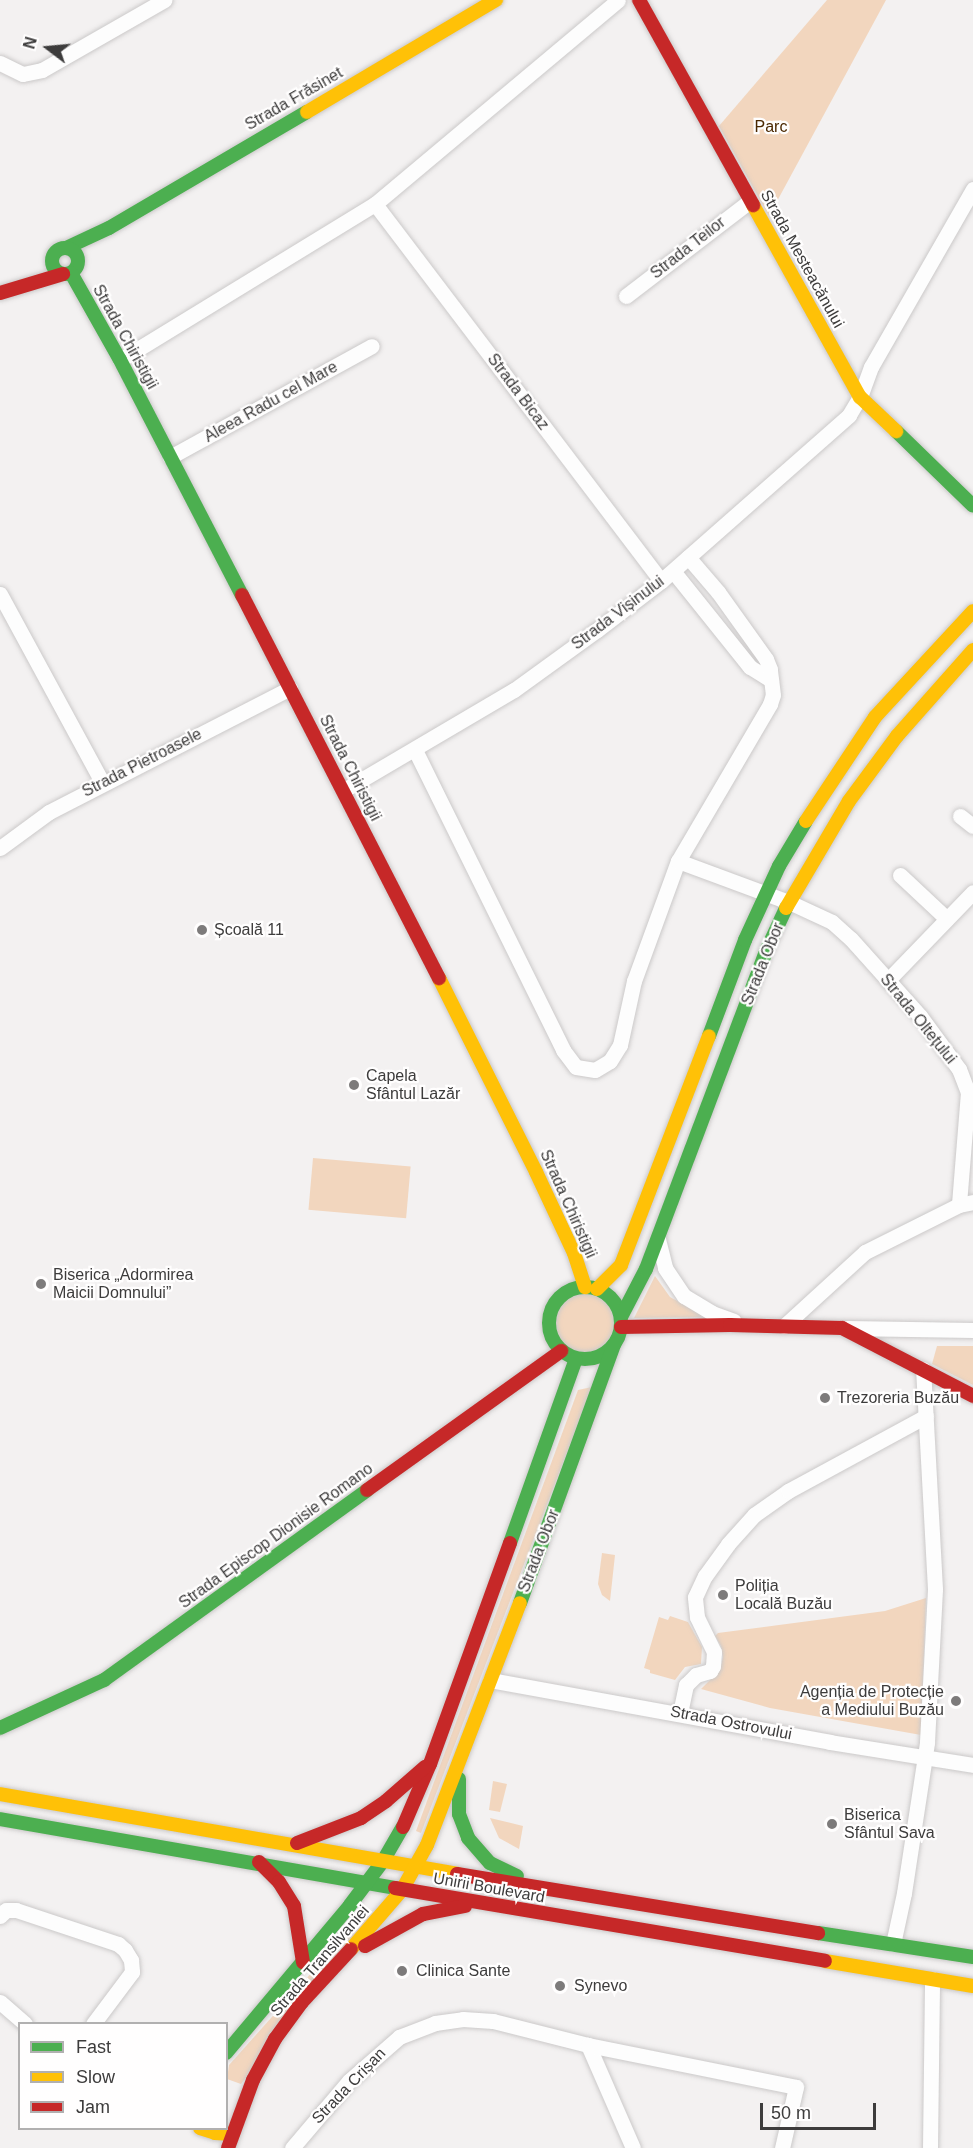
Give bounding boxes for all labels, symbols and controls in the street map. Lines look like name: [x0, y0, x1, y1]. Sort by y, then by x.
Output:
north arrow: [18, 18, 78, 78]
text: N: [20, 35, 40, 51]
street label: Strada Frăsinet: [242, 63, 346, 135]
park label: Parc: [755, 117, 787, 137]
street label: Strada Mesteacănului: [756, 187, 848, 331]
street label: Strada Teilor: [647, 213, 729, 283]
street label: Strada Chiristigii: [88, 281, 162, 393]
street label: Strada Bicaz: [483, 350, 553, 434]
street label: Aleea Radu cel Mare: [201, 357, 341, 447]
street label: Strada Vișinului: [568, 572, 668, 654]
street label: Strada Chiristigii: [315, 712, 385, 824]
street label: Strada Pietroasele: [79, 725, 205, 801]
place label: Școală 11: [214, 920, 284, 940]
street label: Strada Obor: [738, 920, 788, 1008]
marker: Școală 11: [195, 923, 209, 937]
street label: Strada Oltețului: [876, 970, 960, 1068]
place label: Capela Sfântul Lazăr: [366, 1066, 460, 1104]
marker: Capela Sfântul Lazăr: [347, 1078, 361, 1092]
street label: Strada Chiristigii: [536, 1147, 600, 1261]
place label: Biserica „Adormirea Maicii Domnului”: [53, 1265, 193, 1303]
marker: Biserica „Adormirea Maicii Domnului”: [34, 1277, 48, 1291]
place label: Trezoreria Buzău: [837, 1388, 959, 1408]
marker: Trezoreria Buzău: [818, 1391, 832, 1405]
street label: Strada Episcop Dionisie Romano: [175, 1459, 377, 1613]
street label: Strada Obor: [514, 1507, 564, 1595]
place label: Poliția Locală Buzău: [735, 1576, 832, 1614]
marker: Poliția Locală Buzău: [716, 1588, 730, 1602]
place label: Agenția de Protecție a Mediului Buzău: [800, 1682, 944, 1720]
marker: Agenția de Protecție a Mediului Buzău: [949, 1694, 963, 1708]
street label: Strada Ostrovului: [668, 1702, 794, 1744]
place label: Biserica Sfântul Sava: [844, 1805, 935, 1843]
marker: Biserica Sfântul Sava: [825, 1817, 839, 1831]
street label: Unirii Boulevard: [432, 1869, 546, 1907]
street label: Strada Transilvaniei: [267, 1902, 373, 2020]
place label: Clinica Sante: [416, 1961, 510, 1981]
marker: Clinica Sante: [393, 1962, 411, 1980]
place label: Synevo: [574, 1976, 627, 1996]
marker: Synevo: [551, 1977, 569, 1995]
legend: [18, 2022, 228, 2130]
text: Fast: [76, 2037, 111, 2057]
street label: Strada Crișan: [308, 2044, 390, 2128]
text: Slow: [76, 2067, 115, 2087]
scale bar: [763, 2091, 878, 2129]
text: Jam: [76, 2097, 110, 2117]
text: 50 m: [771, 2103, 811, 2123]

